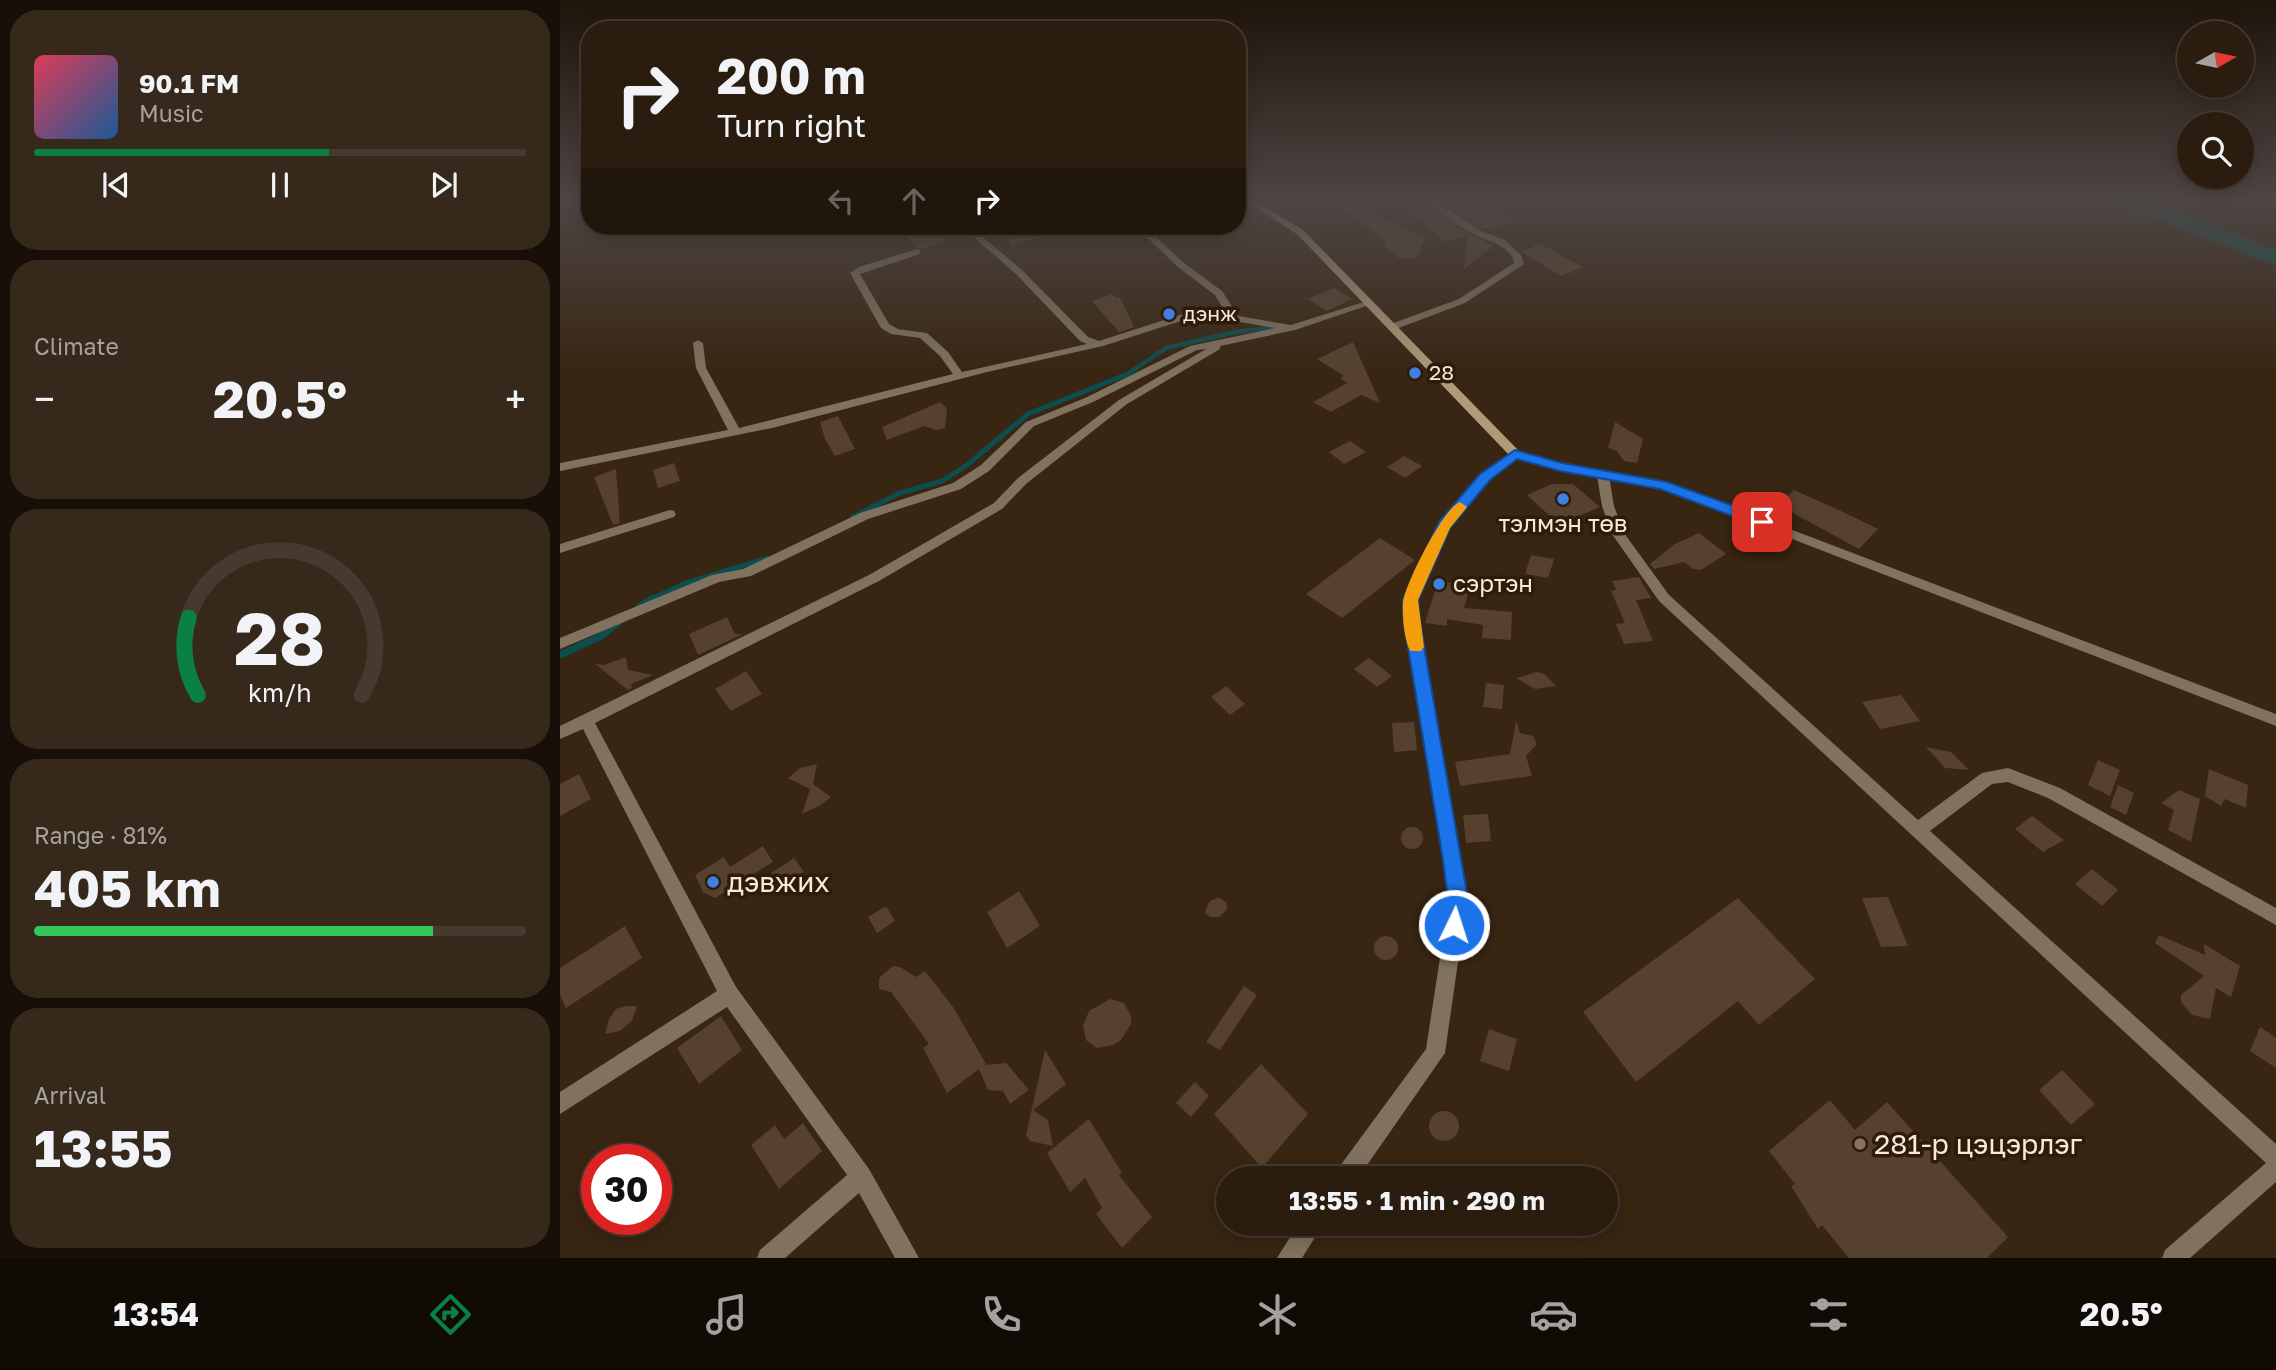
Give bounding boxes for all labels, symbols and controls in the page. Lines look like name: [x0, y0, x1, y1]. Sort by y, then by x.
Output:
north arrow: [2177, 21, 2254, 98]
map controls: [2177, 21, 2254, 189]
text: 200 m: [717, 46, 866, 105]
icon: right: [602, 49, 693, 140]
text: 90.1 FM: [139, 68, 239, 99]
text: Music: [139, 99, 204, 127]
text: Turn right: [717, 106, 866, 144]
button: search: [2177, 112, 2254, 189]
icon: previous: [97, 166, 135, 204]
icon: pause: [261, 166, 299, 204]
icon: next: [425, 166, 463, 204]
icon: left: [822, 182, 860, 220]
icon: ahead: [895, 182, 933, 220]
icon: right: [968, 182, 1006, 220]
place label: дэнж: [1183, 300, 1237, 326]
marker: дэнж: [1161, 306, 1177, 322]
text: Climate: [34, 332, 119, 360]
place label: 28: [1429, 359, 1454, 385]
marker: 28: [1407, 365, 1423, 381]
text: 20.5°: [213, 367, 347, 429]
text: −: [34, 376, 55, 421]
text: +: [505, 376, 526, 421]
marker: тэлмэн төв: [1555, 491, 1571, 507]
pin: [1732, 492, 1792, 552]
icon: arrive: [1743, 503, 1781, 541]
place label: тэлмэн төв: [1499, 508, 1627, 537]
place label: сэртэн: [1453, 568, 1533, 597]
marker: сэртэн: [1431, 576, 1447, 592]
text: 28: [235, 594, 326, 681]
text: km/h: [248, 677, 312, 708]
text: Range · 81%: [34, 821, 167, 849]
text: 405 km: [34, 856, 221, 918]
place label: дэвжих: [727, 865, 830, 898]
marker: дэвжих: [705, 874, 721, 890]
position arrow: [1417, 888, 1491, 962]
text: Arrival: [34, 1081, 106, 1109]
text: 13:55: [34, 1116, 173, 1178]
place label: 281-р цэцэрлэг: [1874, 1127, 2083, 1160]
marker: 281-р цэцэрлэг: [1852, 1136, 1868, 1152]
speed limit sign: 30: [581, 1144, 672, 1235]
text: 13:55 · 1 min · 290 m: [1289, 1185, 1545, 1216]
icon: directions: [426, 1290, 475, 1339]
icon: music: [702, 1290, 751, 1339]
icon: phone: [977, 1290, 1026, 1339]
icon: climate: [1253, 1290, 1302, 1339]
icon: car: [1529, 1290, 1578, 1339]
icon: filters: [1804, 1290, 1853, 1339]
text: 13:54: [113, 1295, 199, 1333]
text: 20.5°: [2080, 1295, 2163, 1333]

